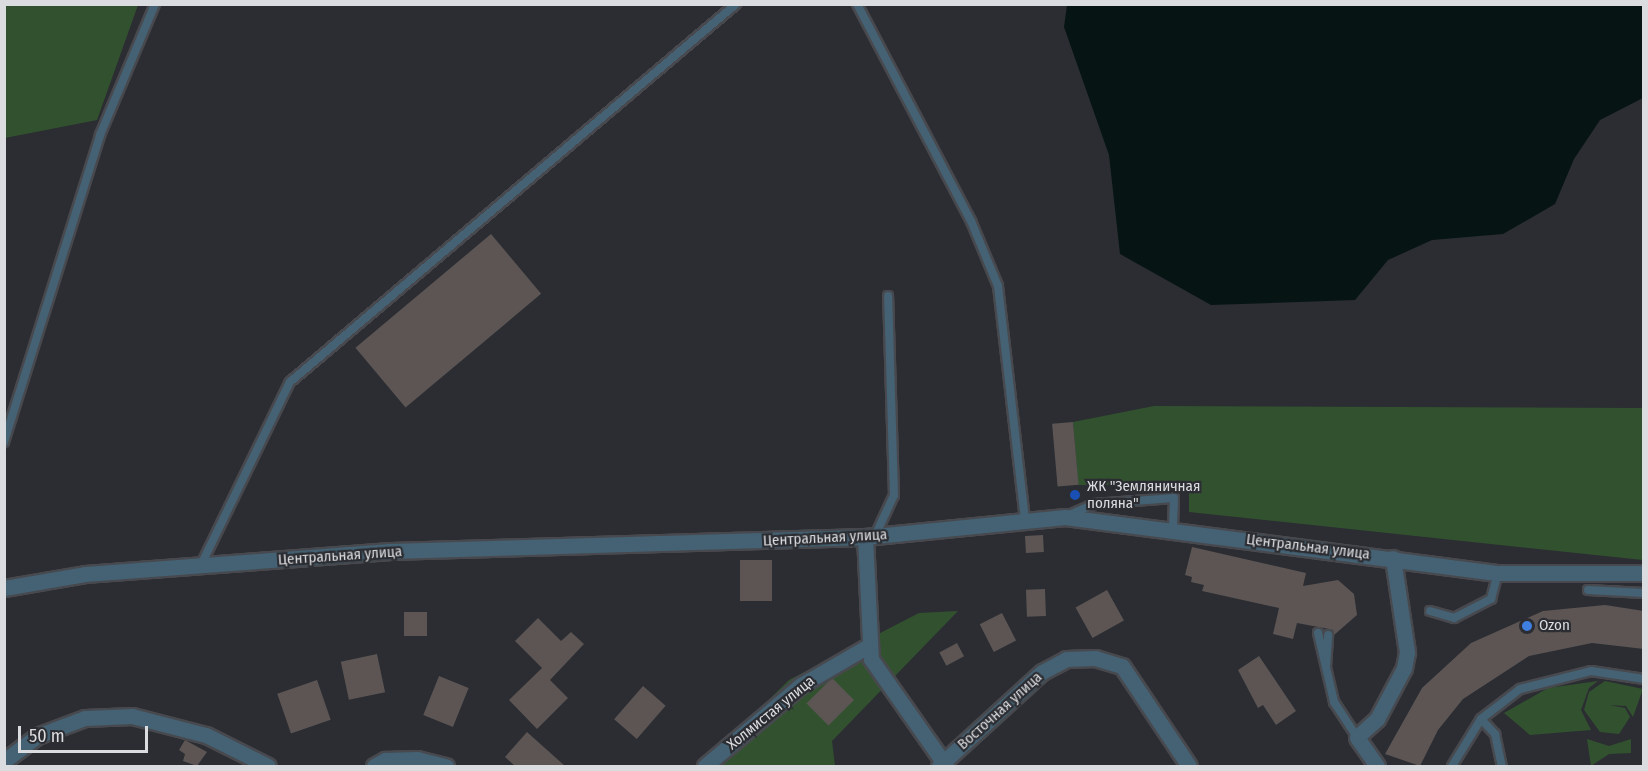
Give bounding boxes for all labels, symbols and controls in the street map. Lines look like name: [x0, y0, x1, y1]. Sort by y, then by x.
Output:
place label: ЖК "Земляничная поляна": [1087, 477, 1200, 512]
marker: ЖК "Земляничная поляна": [1068, 488, 1082, 502]
street label: Центральная улица: [762, 526, 888, 550]
street label: Центральная улица: [1245, 530, 1371, 564]
street label: Центральная улица: [277, 543, 403, 569]
place label: Ozon: [1539, 617, 1570, 635]
marker: Ozon: [1520, 619, 1534, 633]
street label: Восточная улица: [954, 668, 1046, 754]
street label: Холмистая улица: [724, 672, 818, 754]
scale bar: [21, 714, 152, 752]
text: 50 m: [29, 725, 65, 747]

